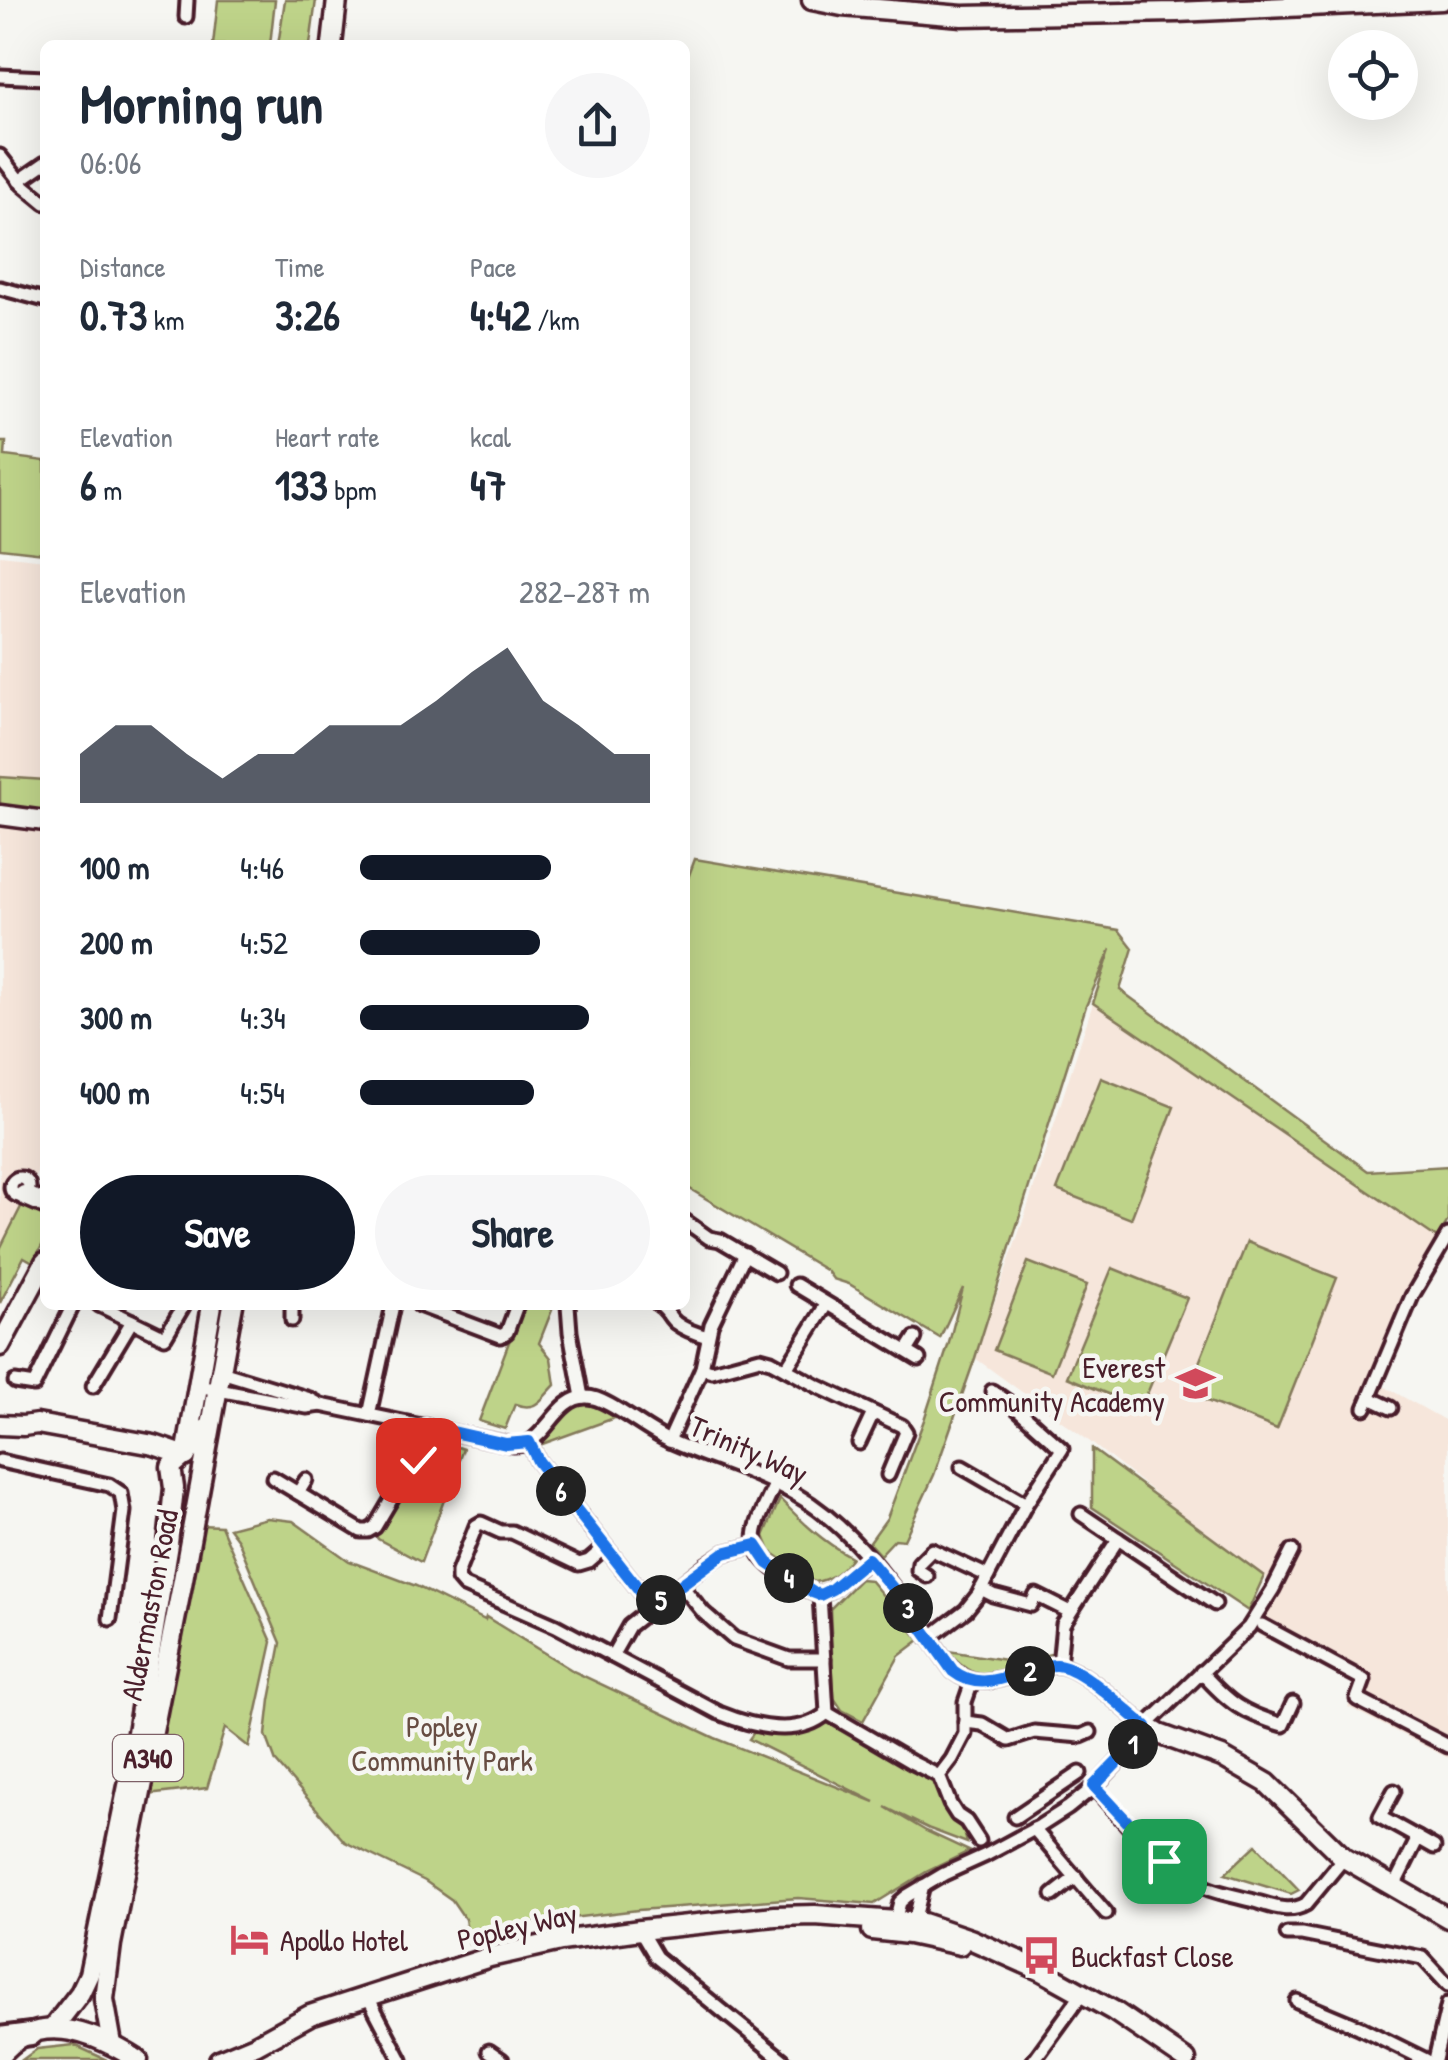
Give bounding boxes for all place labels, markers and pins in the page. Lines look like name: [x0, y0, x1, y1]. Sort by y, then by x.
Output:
place label: Everest Community Academy: [939, 1347, 1166, 1421]
school or university icon: Everest Community Academy: [1174, 1363, 1216, 1405]
pin: [376, 1418, 461, 1503]
pin: 6: [536, 1466, 586, 1516]
pin: 4: [764, 1553, 814, 1603]
pin: 5: [636, 1575, 686, 1625]
pin: 3: [883, 1583, 933, 1633]
pin: 2: [1005, 1646, 1055, 1696]
pin: 1: [1108, 1719, 1158, 1769]
pin: [1122, 1819, 1207, 1904]
hotel icon: Apollo Hotel: [229, 1919, 271, 1961]
place label: Apollo Hotel: [280, 1920, 408, 1960]
bus stop icon: Buckfast Close: [1020, 1935, 1062, 1977]
place label: Buckfast Close: [1071, 1936, 1234, 1976]

